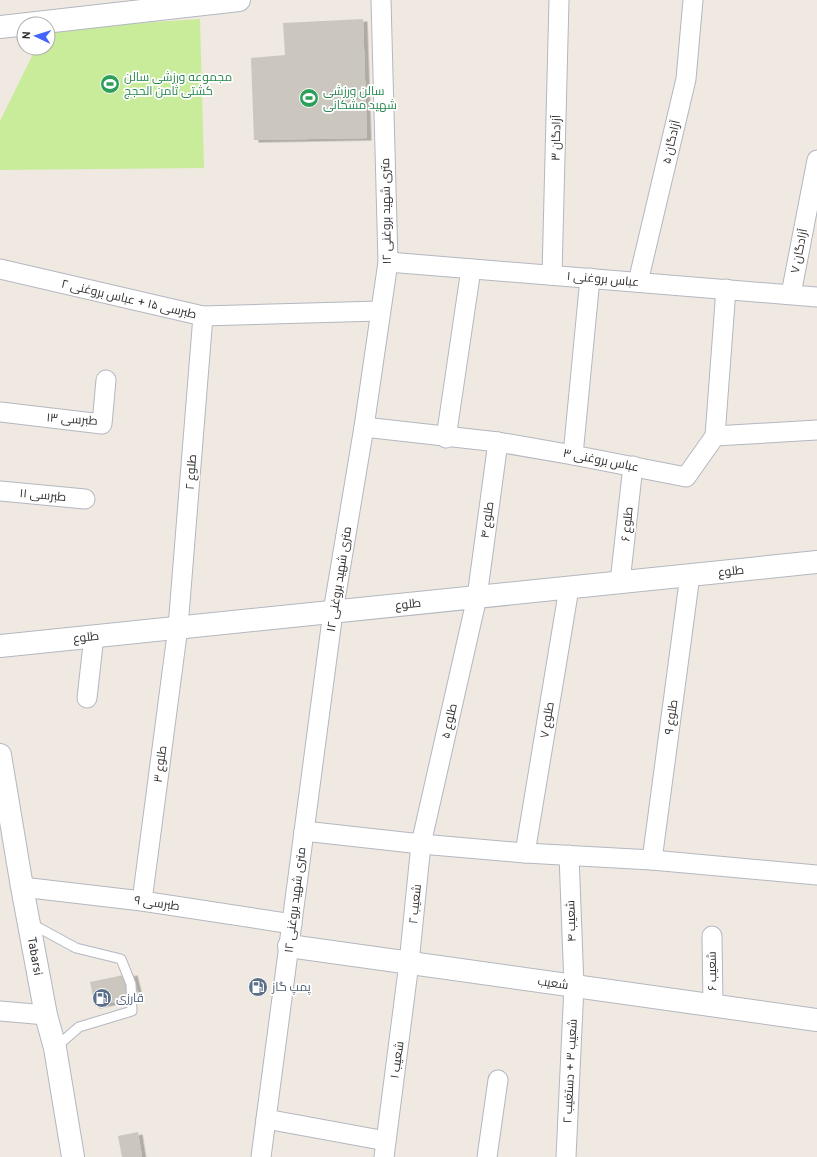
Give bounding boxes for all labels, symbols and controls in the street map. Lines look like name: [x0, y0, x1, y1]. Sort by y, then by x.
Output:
north arrow: [16, 16, 56, 56]
text: N: [20, 31, 34, 40]
place label: مجموعه ورزشی سالن کشتی ثامن الحجج: [124, 70, 232, 100]
sports icon: مجموعه ورزشی سالن کشتی ثامن الحجج: [99, 73, 121, 95]
place label: سالن ورزشی شهید مشکانی: [323, 84, 397, 114]
sports icon: سالن ورزشی شهید مشکانی: [298, 87, 320, 109]
street label: آزادگان ۳: [549, 114, 565, 161]
street label: آزادگان ۵: [659, 118, 685, 166]
street label: ۱۲ متری شهید بروغنی: [378, 158, 396, 264]
street label: آزادگان ۷: [788, 227, 812, 275]
street label: عباس بروغنی ۱: [566, 269, 640, 291]
street label: طبرسی ۱۵ + عباس بروغنی ۲: [60, 277, 198, 323]
street label: طبرسی ۱۳: [46, 410, 98, 430]
street label: عباس بروغنی ۳: [561, 446, 640, 476]
street label: طلوع ۲: [183, 454, 201, 490]
street label: طبرسی ۱۱: [19, 486, 67, 506]
street label: طلوع ۴: [477, 501, 498, 540]
street label: طلوع ۶: [618, 506, 638, 542]
street label: ۱۲ متری شهید بروغنی: [324, 525, 356, 633]
street label: طلوع: [717, 563, 745, 581]
street label: طلوع: [394, 596, 422, 614]
street label: طلوع: [72, 629, 100, 647]
street label: طلوع ۹: [662, 699, 682, 736]
street label: طلوع ۷: [537, 701, 559, 739]
street label: طلوع ۵: [438, 702, 462, 740]
street label: طلوع ۳: [150, 745, 172, 784]
street label: ۱۲ متری شهید بروغنی: [282, 846, 310, 954]
street label: شعیب ۲: [406, 883, 426, 925]
street label: طبرسی ۹: [133, 893, 181, 915]
street label: شعیب ۴: [563, 900, 581, 942]
street label: Tabarsi: [23, 936, 45, 977]
street label: شعیب ۶: [705, 951, 721, 991]
street label: شعیب: [536, 974, 569, 994]
fuel station icon: پمپ گاز: [247, 976, 269, 998]
place label: پمپ گاز: [271, 980, 312, 996]
fuel station icon: قارزی: [91, 987, 113, 1009]
place label: قارزی: [116, 991, 144, 1007]
street label: شعیب ۳ + دستغیب ۲: [560, 1018, 582, 1124]
street label: شعیب ۱: [387, 1040, 409, 1080]

